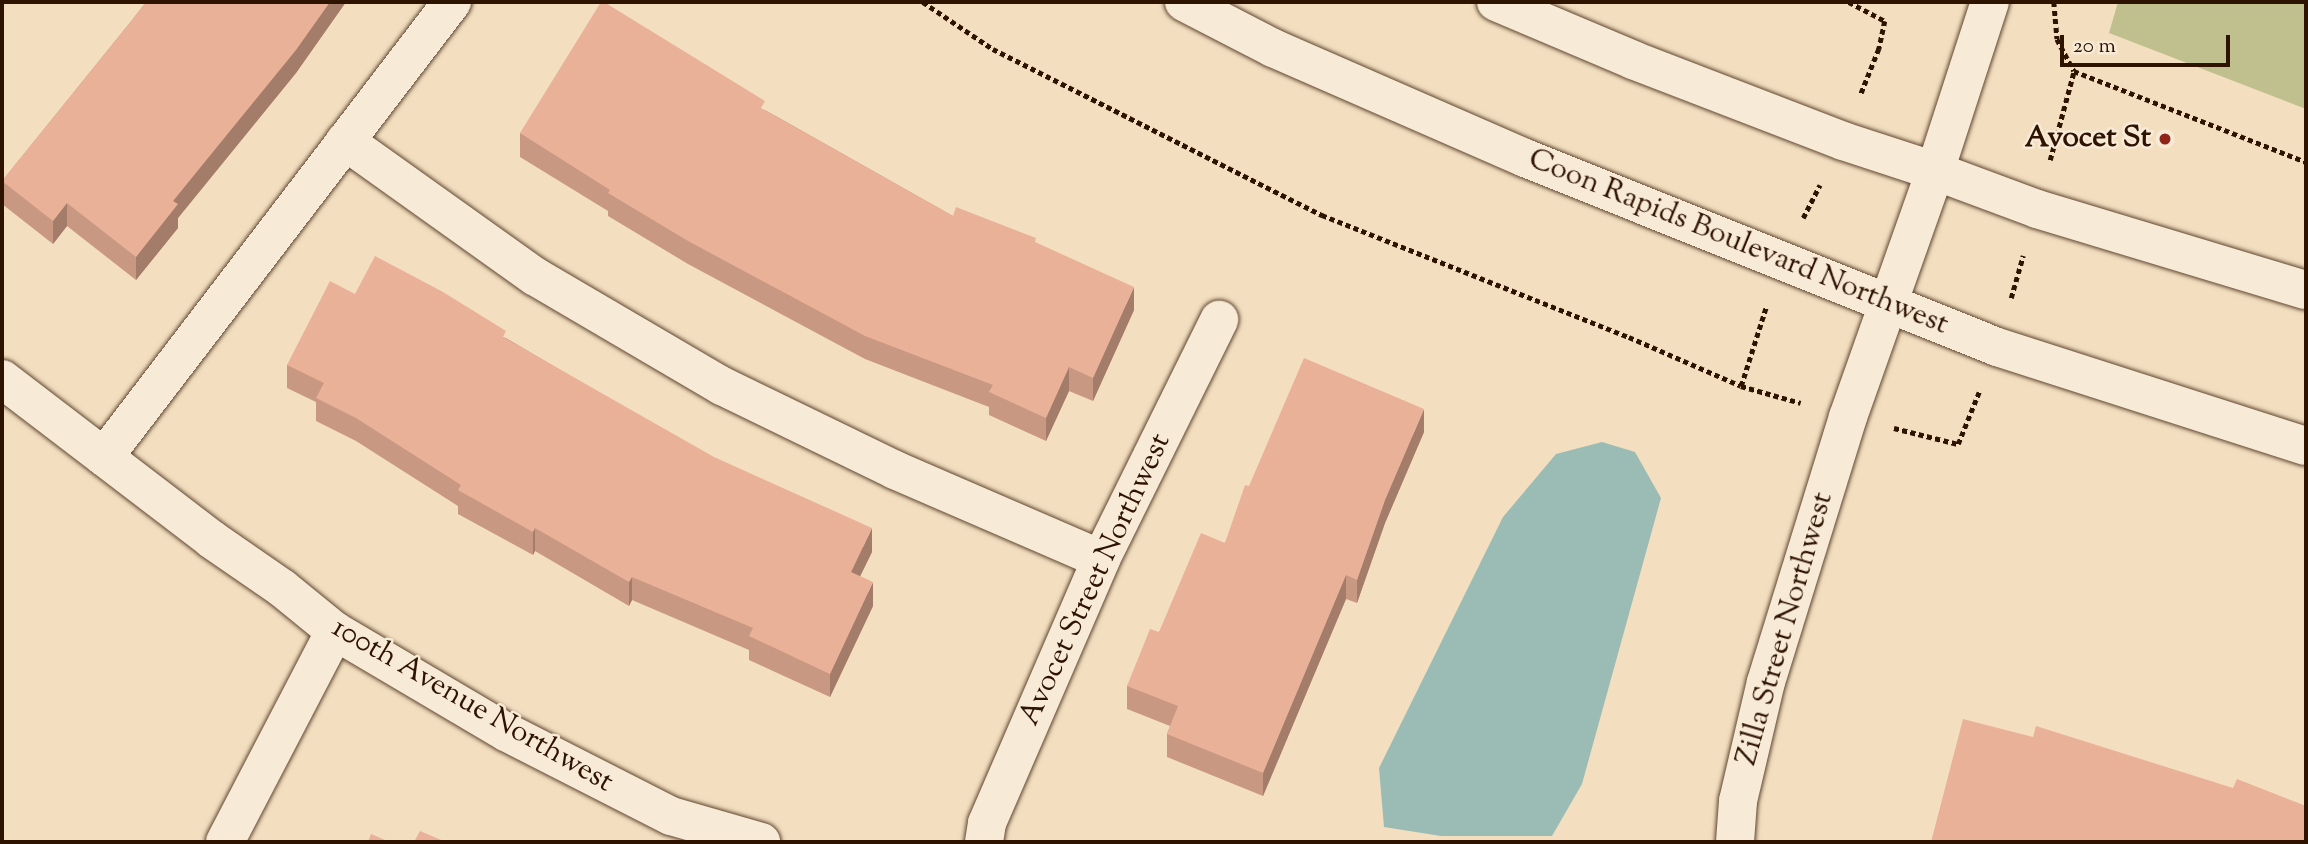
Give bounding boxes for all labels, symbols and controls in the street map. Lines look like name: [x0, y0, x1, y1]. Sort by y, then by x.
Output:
scale bar: [2063, 21, 2233, 65]
text: 20 m: [2073, 32, 2116, 62]
place label: Avocet St: [2025, 121, 2151, 157]
marker: Avocet St: [2157, 131, 2173, 147]
street label: Coon Rapids Boulevard Northwest: [1523, 142, 1953, 344]
street label: Avocet Street Northwest: [1012, 428, 1180, 732]
street label: Zilla Street Northwest: [1730, 488, 1842, 770]
street label: 100th Avenue Northwest: [325, 611, 619, 801]

